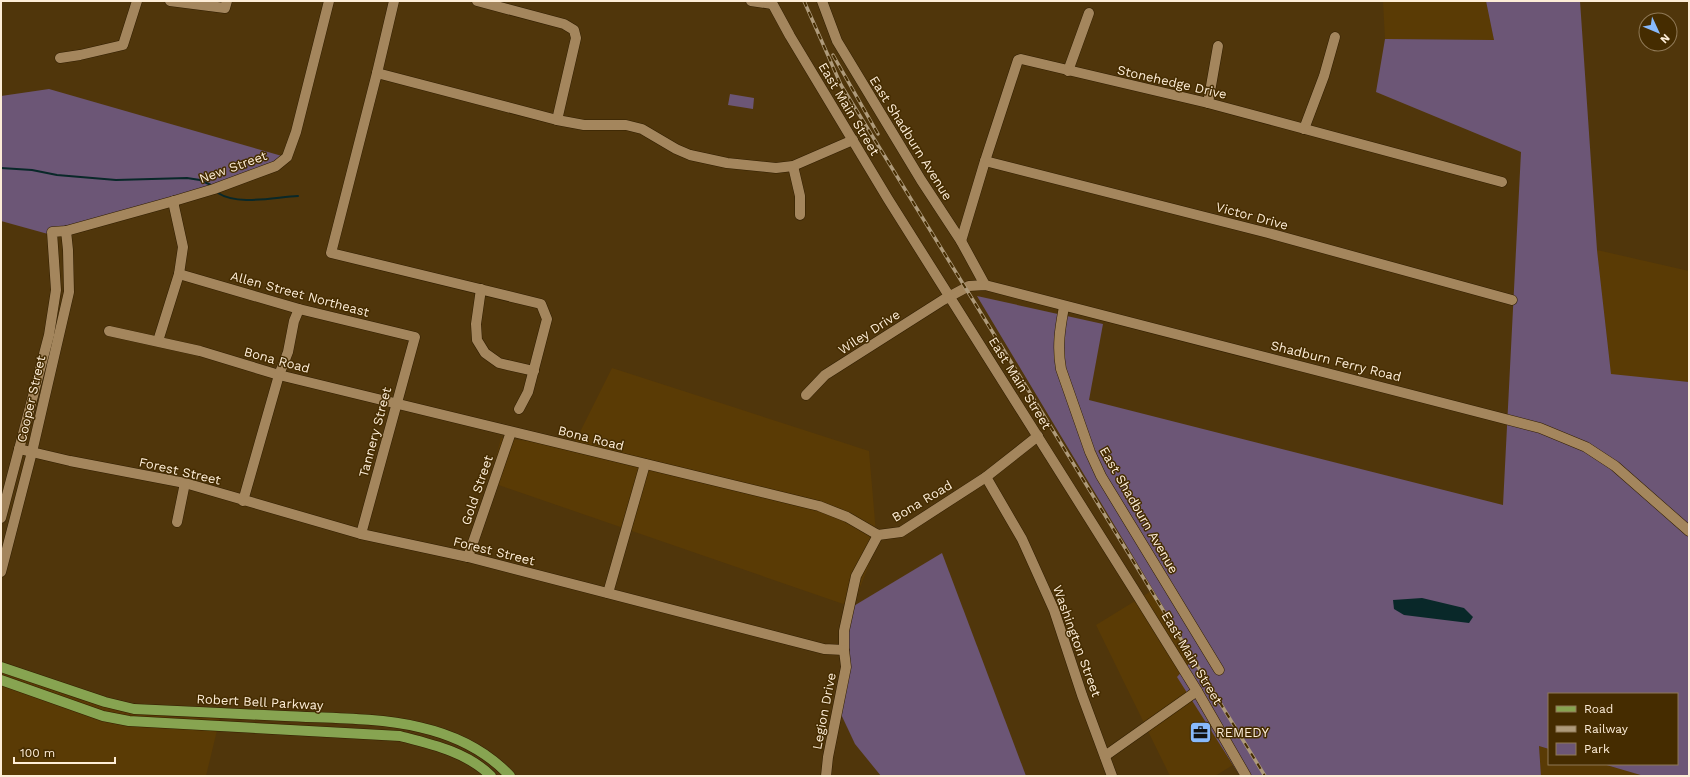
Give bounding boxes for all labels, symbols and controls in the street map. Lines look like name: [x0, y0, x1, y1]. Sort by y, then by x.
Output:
north arrow: [1638, 12, 1678, 52]
text: N: [1657, 31, 1672, 46]
street label: East Main Street: [815, 60, 883, 159]
street label: Stonehedge Drive: [1116, 62, 1228, 102]
street label: East Shadburn Avenue: [867, 73, 955, 203]
street label: New Street: [197, 148, 269, 186]
street label: Victor Drive: [1214, 199, 1290, 233]
street label: Allen Street Northeast: [229, 268, 371, 320]
street label: Wiley Drive: [835, 307, 903, 357]
street label: East Main Street: [986, 334, 1055, 432]
street label: Shadburn Ferry Road: [1269, 338, 1403, 384]
street label: Bona Road: [242, 344, 312, 376]
street label: Cooper Street: [14, 354, 48, 444]
street label: Tannery Street: [356, 385, 394, 479]
street label: Bona Road: [556, 423, 626, 453]
street label: East Shadburn Avenue: [1097, 444, 1181, 576]
street label: Gold Street: [458, 453, 496, 527]
street label: Forest Street: [138, 454, 223, 488]
street label: Bona Road: [889, 477, 955, 525]
street label: Forest Street: [452, 534, 537, 569]
street label: Washington Street: [1050, 583, 1104, 699]
street label: East Main Street: [1158, 609, 1226, 708]
street label: Legion Drive: [809, 671, 839, 751]
street label: Robert Bell Parkway: [196, 691, 324, 713]
legend: [1548, 693, 1678, 765]
text: Road: [1584, 702, 1613, 716]
office icon: REMEDY: [1188, 719, 1214, 745]
text: Railway: [1584, 722, 1629, 736]
place label: REMEDY: [1216, 725, 1269, 740]
scale bar: [14, 739, 115, 765]
text: Park: [1584, 742, 1610, 756]
text: 100 m: [20, 746, 55, 760]

